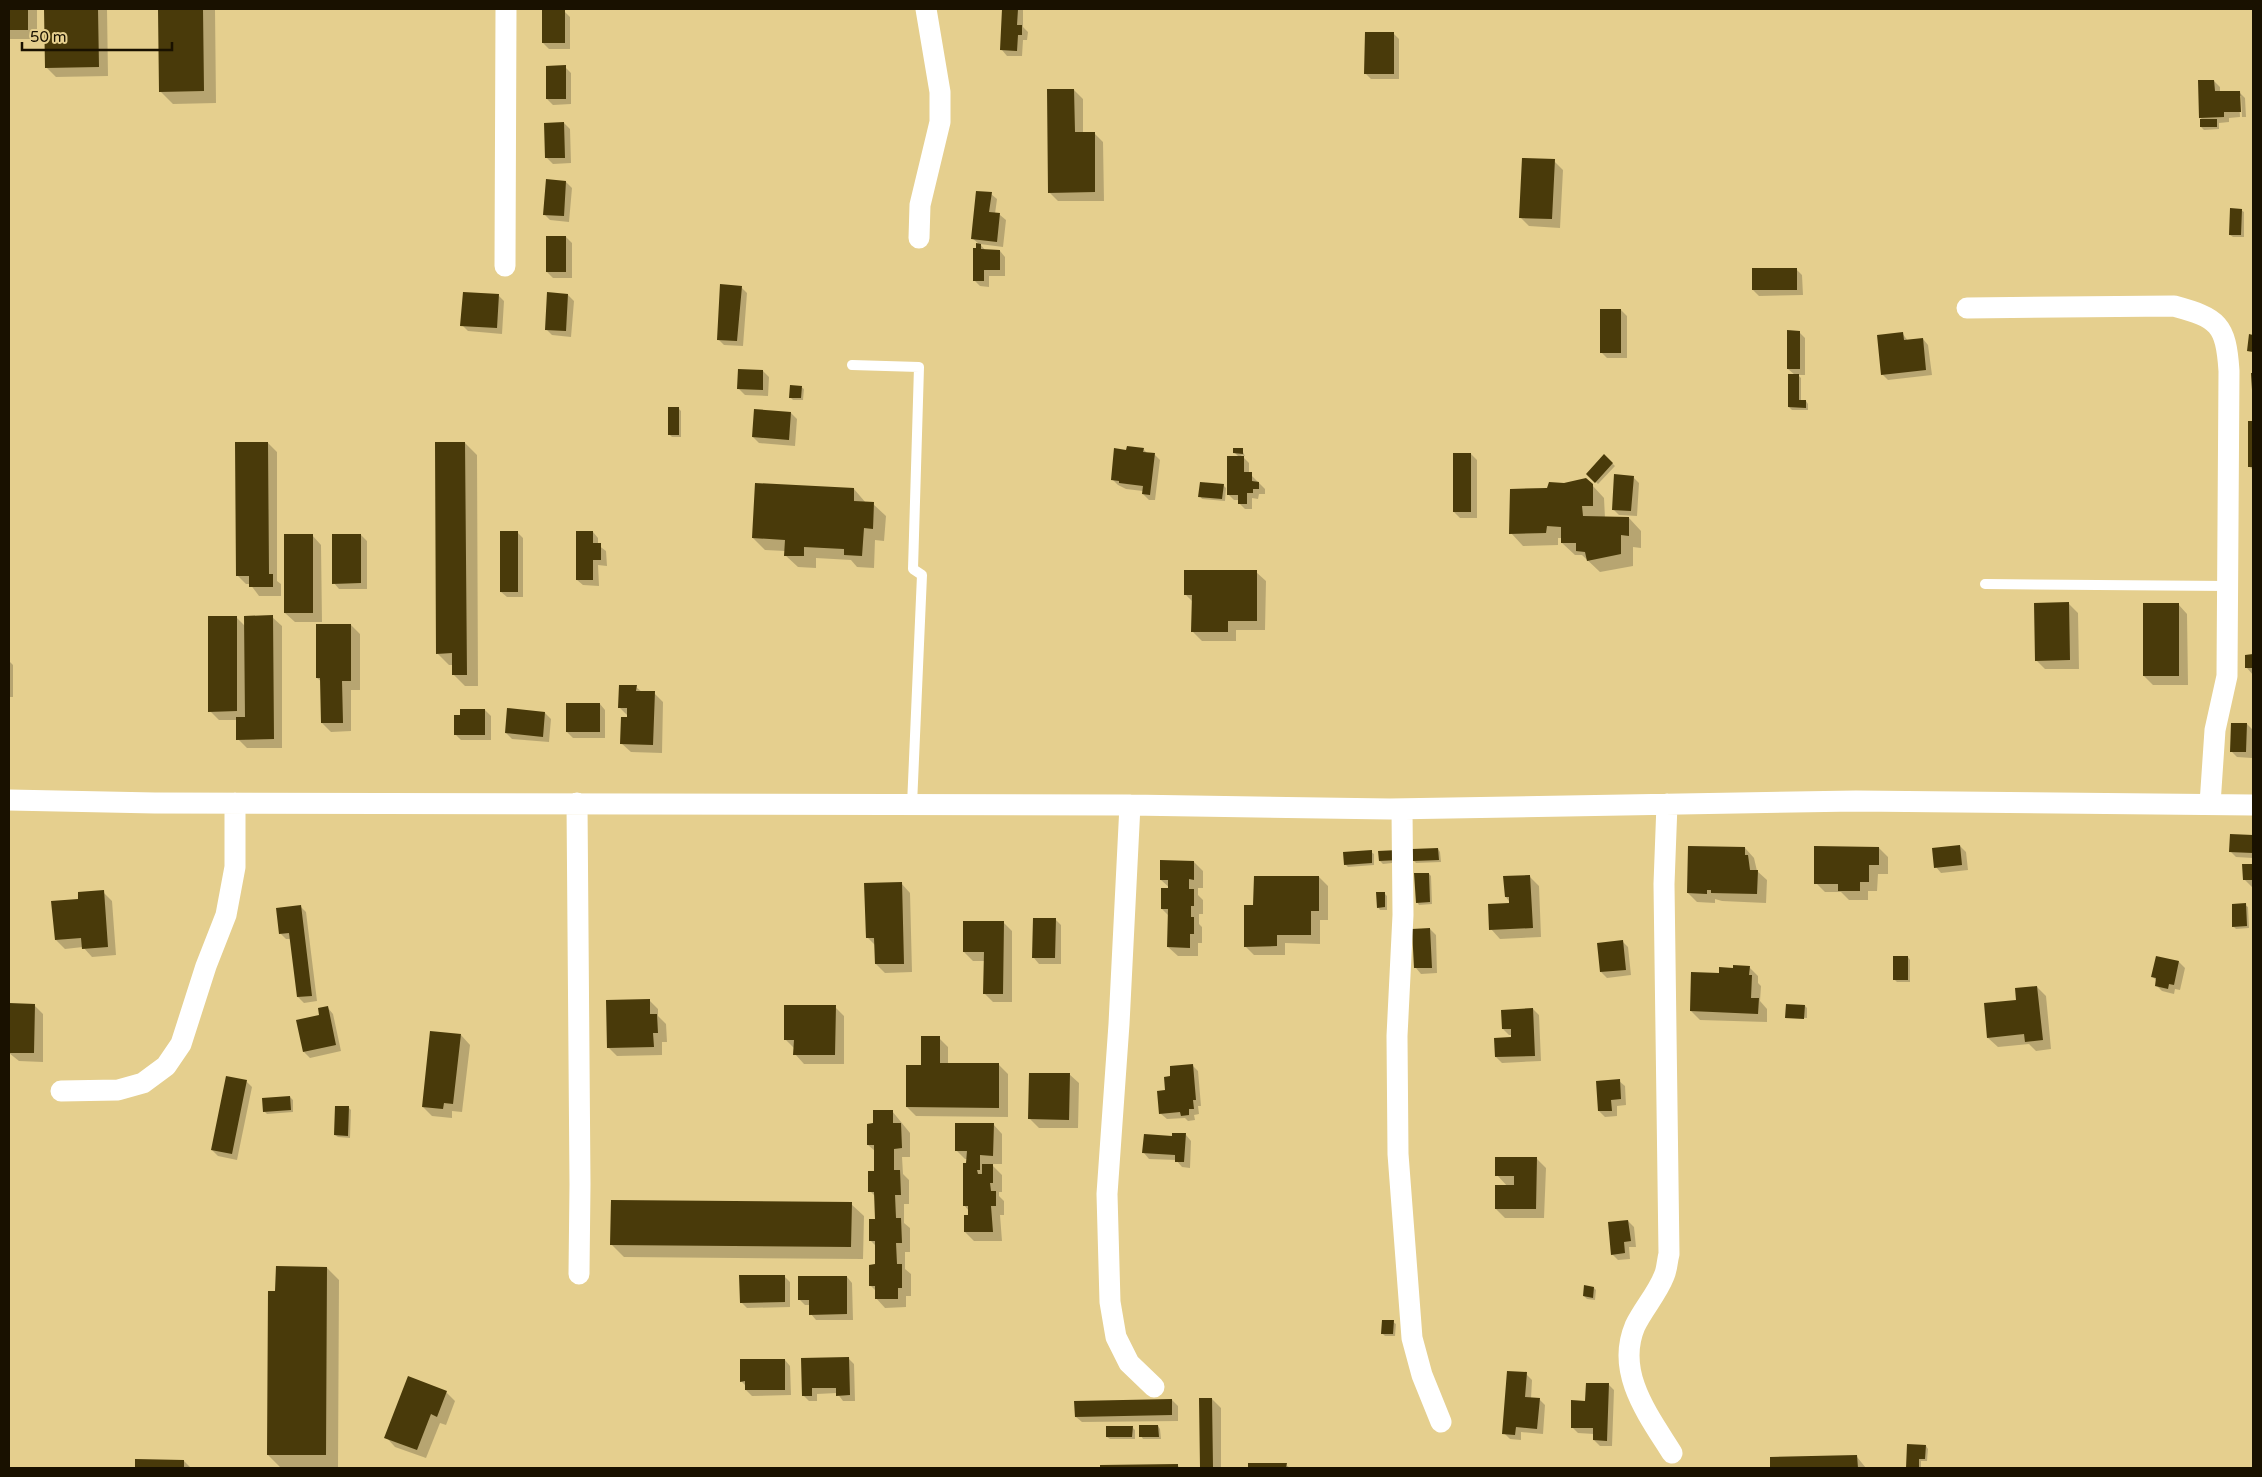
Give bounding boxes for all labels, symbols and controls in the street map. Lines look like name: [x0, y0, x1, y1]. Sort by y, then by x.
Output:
scale bar: [22, 20, 172, 52]
text: 50 m: [30, 28, 67, 46]

